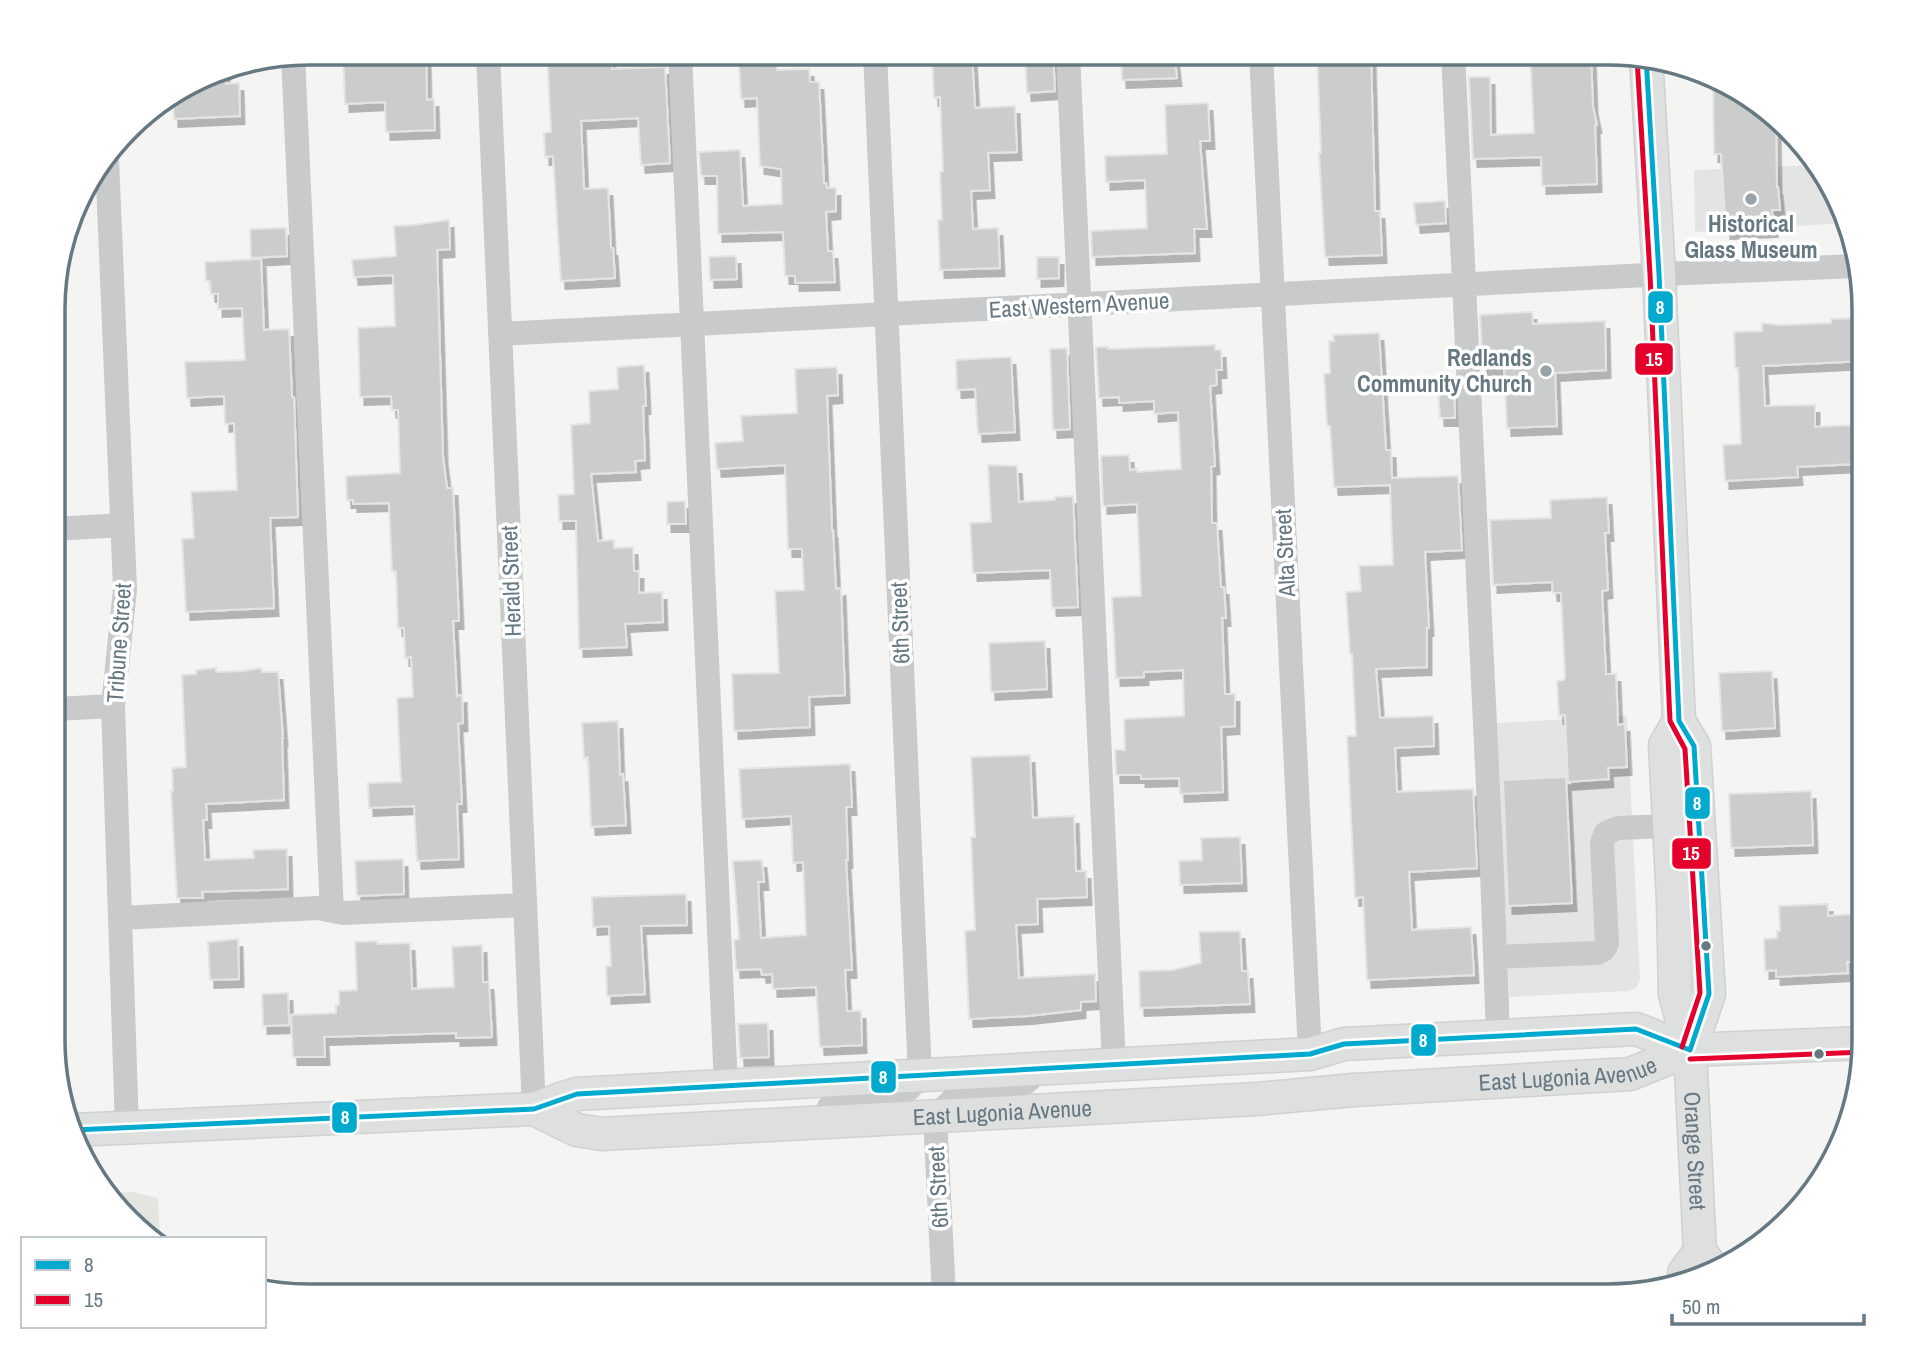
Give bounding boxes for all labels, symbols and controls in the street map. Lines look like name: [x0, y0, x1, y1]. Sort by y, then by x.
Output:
marker: Historical Glass Museum: [1743, 191, 1759, 207]
place label: Historical Glass Museum: [1684, 208, 1818, 265]
street label: East Western Avenue: [988, 284, 1170, 325]
line badge: 8: [1647, 290, 1674, 324]
text: 8: [1656, 294, 1665, 320]
place label: Redlands Community Church: [1357, 342, 1532, 399]
line badge: 15: [1634, 342, 1674, 376]
text: 15: [1645, 346, 1663, 372]
marker: Redlands Community Church: [1538, 363, 1554, 379]
street label: Alta Street: [1267, 508, 1302, 599]
street label: Herald Street: [493, 525, 528, 637]
street label: Tribune Street: [99, 582, 138, 704]
street label: 6th Street: [883, 582, 916, 664]
line badge: 8: [1684, 786, 1711, 820]
text: 8: [1693, 790, 1702, 816]
line badge: 15: [1671, 837, 1712, 870]
text: 15: [1682, 840, 1700, 866]
unlabelled marker: [1699, 939, 1713, 953]
line badge: 8: [1410, 1023, 1437, 1057]
text: 8: [1419, 1027, 1428, 1053]
unlabelled marker: [1812, 1047, 1826, 1061]
street label: East Lugonia Avenue: [1478, 1049, 1661, 1098]
line badge: 8: [870, 1060, 897, 1094]
text: 8: [879, 1064, 888, 1090]
street label: Orange Street: [1677, 1091, 1714, 1211]
street label: East Lugonia Avenue: [912, 1092, 1093, 1132]
line badge: 8: [331, 1101, 358, 1134]
text: 8: [341, 1104, 350, 1130]
street label: 6th Street: [920, 1145, 955, 1229]
legend: [21, 1237, 266, 1328]
text: 8: [84, 1250, 94, 1279]
scale bar: [1672, 1282, 1864, 1326]
text: 15: [84, 1285, 103, 1314]
text: 50 m: [1682, 1292, 1720, 1321]

